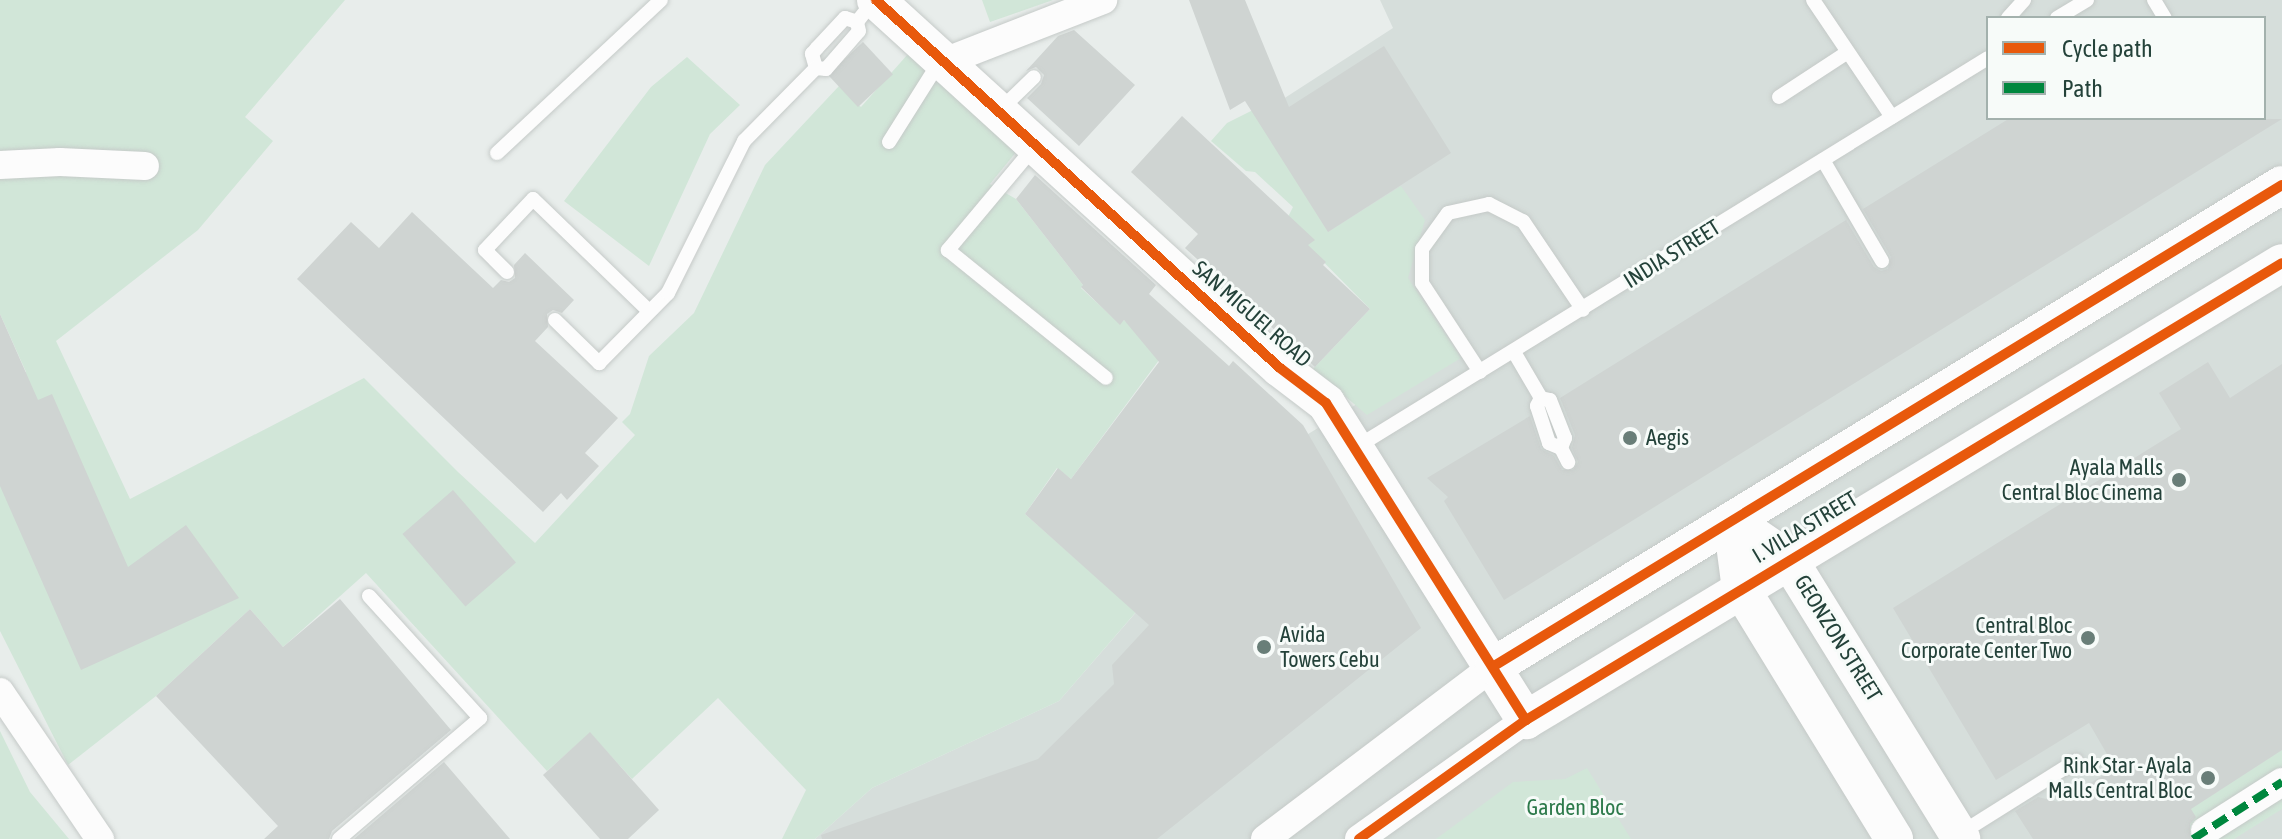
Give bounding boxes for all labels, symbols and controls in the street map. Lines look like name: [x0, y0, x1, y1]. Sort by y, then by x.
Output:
legend: [1986, 16, 2266, 120]
text: Cycle path: [2062, 35, 2153, 62]
text: Path: [2062, 75, 2103, 102]
street label: INDIA STREET: [1619, 214, 1725, 294]
street label: SAN MIGUEL ROAD: [1187, 255, 1317, 373]
place label: Aegis: [1646, 425, 1689, 451]
marker: Aegis: [1621, 429, 1639, 447]
place label: Ayala Malls Central Bloc Cinema: [2002, 454, 2163, 506]
marker: Ayala Malls Central Bloc Cinema: [2170, 471, 2188, 489]
street label: I. VILLA STREET: [1748, 485, 1862, 569]
street label: GEONZON STREET: [1789, 570, 1887, 706]
place label: Central Bloc Corporate Center Two: [1901, 612, 2072, 664]
place label: Avida Towers Cebu: [1280, 621, 1380, 672]
marker: Central Bloc Corporate Center Two: [2079, 629, 2097, 647]
marker: Avida Towers Cebu: [1255, 638, 1273, 656]
place label: Rink Star - Ayala Malls Central Bloc: [2048, 752, 2192, 804]
marker: Rink Star - Ayala Malls Central Bloc: [2199, 769, 2217, 787]
park label: Garden Bloc: [1527, 795, 1623, 821]

